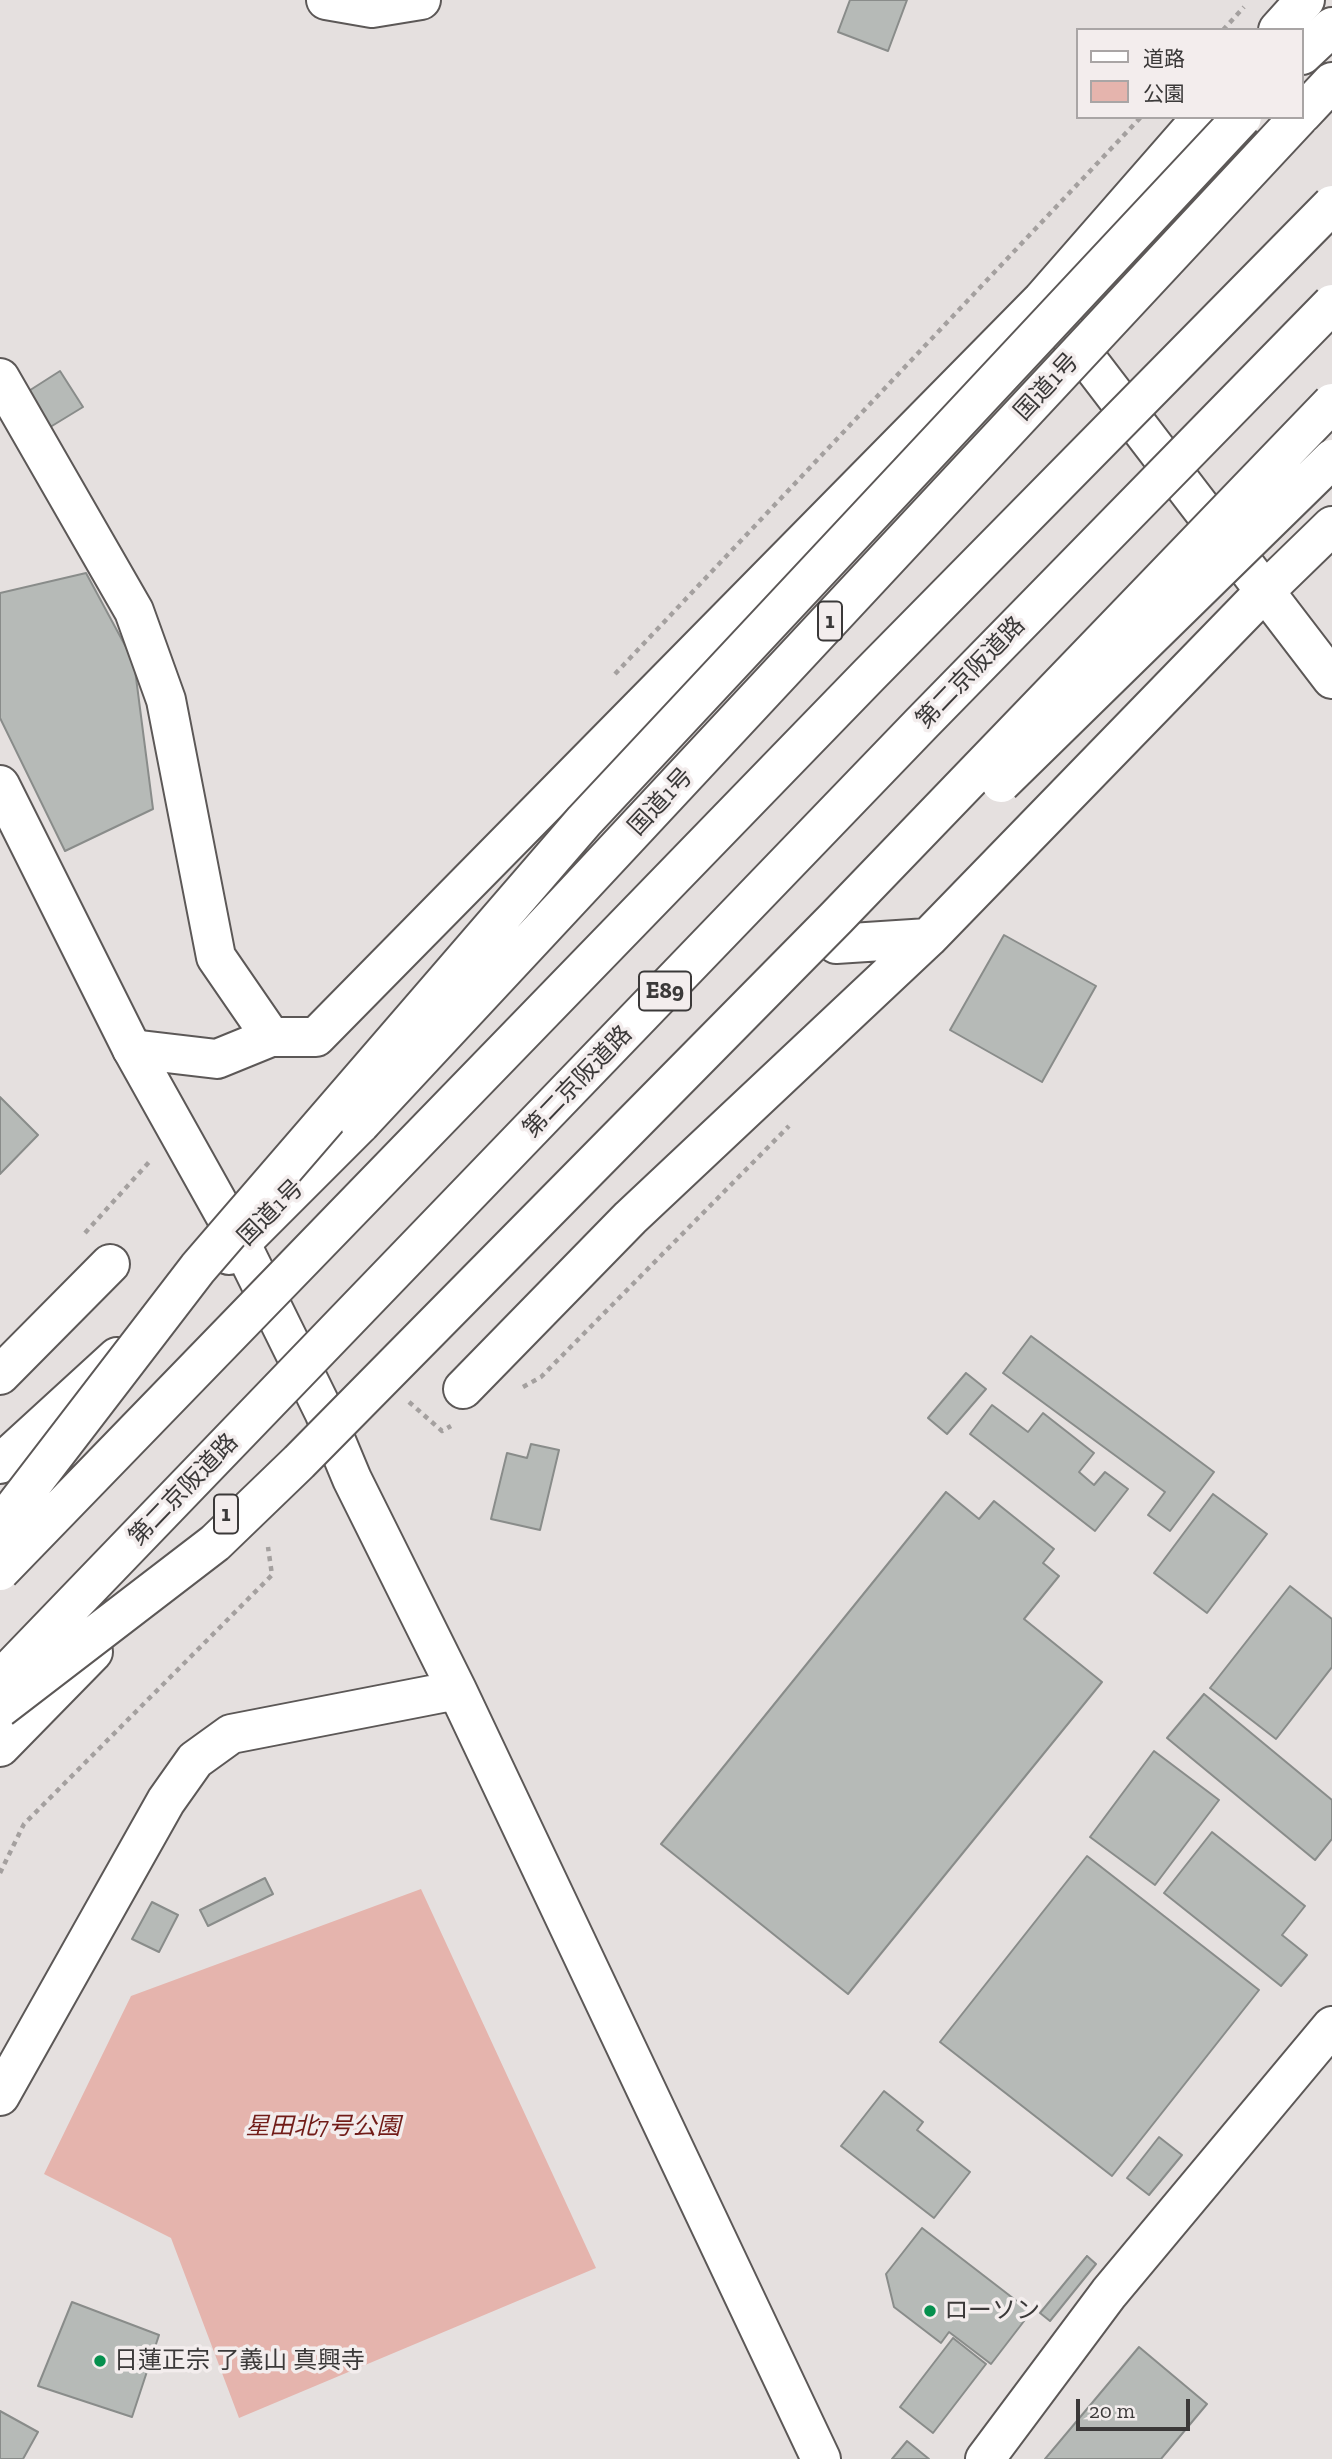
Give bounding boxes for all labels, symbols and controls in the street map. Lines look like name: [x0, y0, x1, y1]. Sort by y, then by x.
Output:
legend: [1076, 28, 1304, 119]
text: 道路: [1143, 46, 1185, 71]
text: 公園: [1143, 81, 1185, 106]
street label: 国道1号: [1009, 347, 1085, 427]
road number: 1: [818, 601, 842, 640]
street label: 第二京阪道路: [911, 611, 1031, 735]
street label: 国道1号: [623, 762, 699, 842]
road number: E89: [639, 972, 691, 1010]
street label: 第二京阪道路: [518, 1020, 638, 1144]
street label: 国道1号: [232, 1174, 310, 1252]
street label: 第二京阪道路: [124, 1428, 244, 1552]
road number: 1: [214, 1494, 238, 1534]
park label: 星田北7号公園: [245, 2113, 401, 2141]
place label: ローソン: [944, 2297, 1040, 2325]
marker: ローソン: [922, 2303, 938, 2319]
place label: 日蓮正宗 了義山 真興寺: [114, 2347, 365, 2375]
marker: 日蓮正宗 了義山 真興寺: [92, 2353, 108, 2369]
scale bar: [1080, 2386, 1194, 2430]
text: 20 m: [1089, 2398, 1135, 2423]

